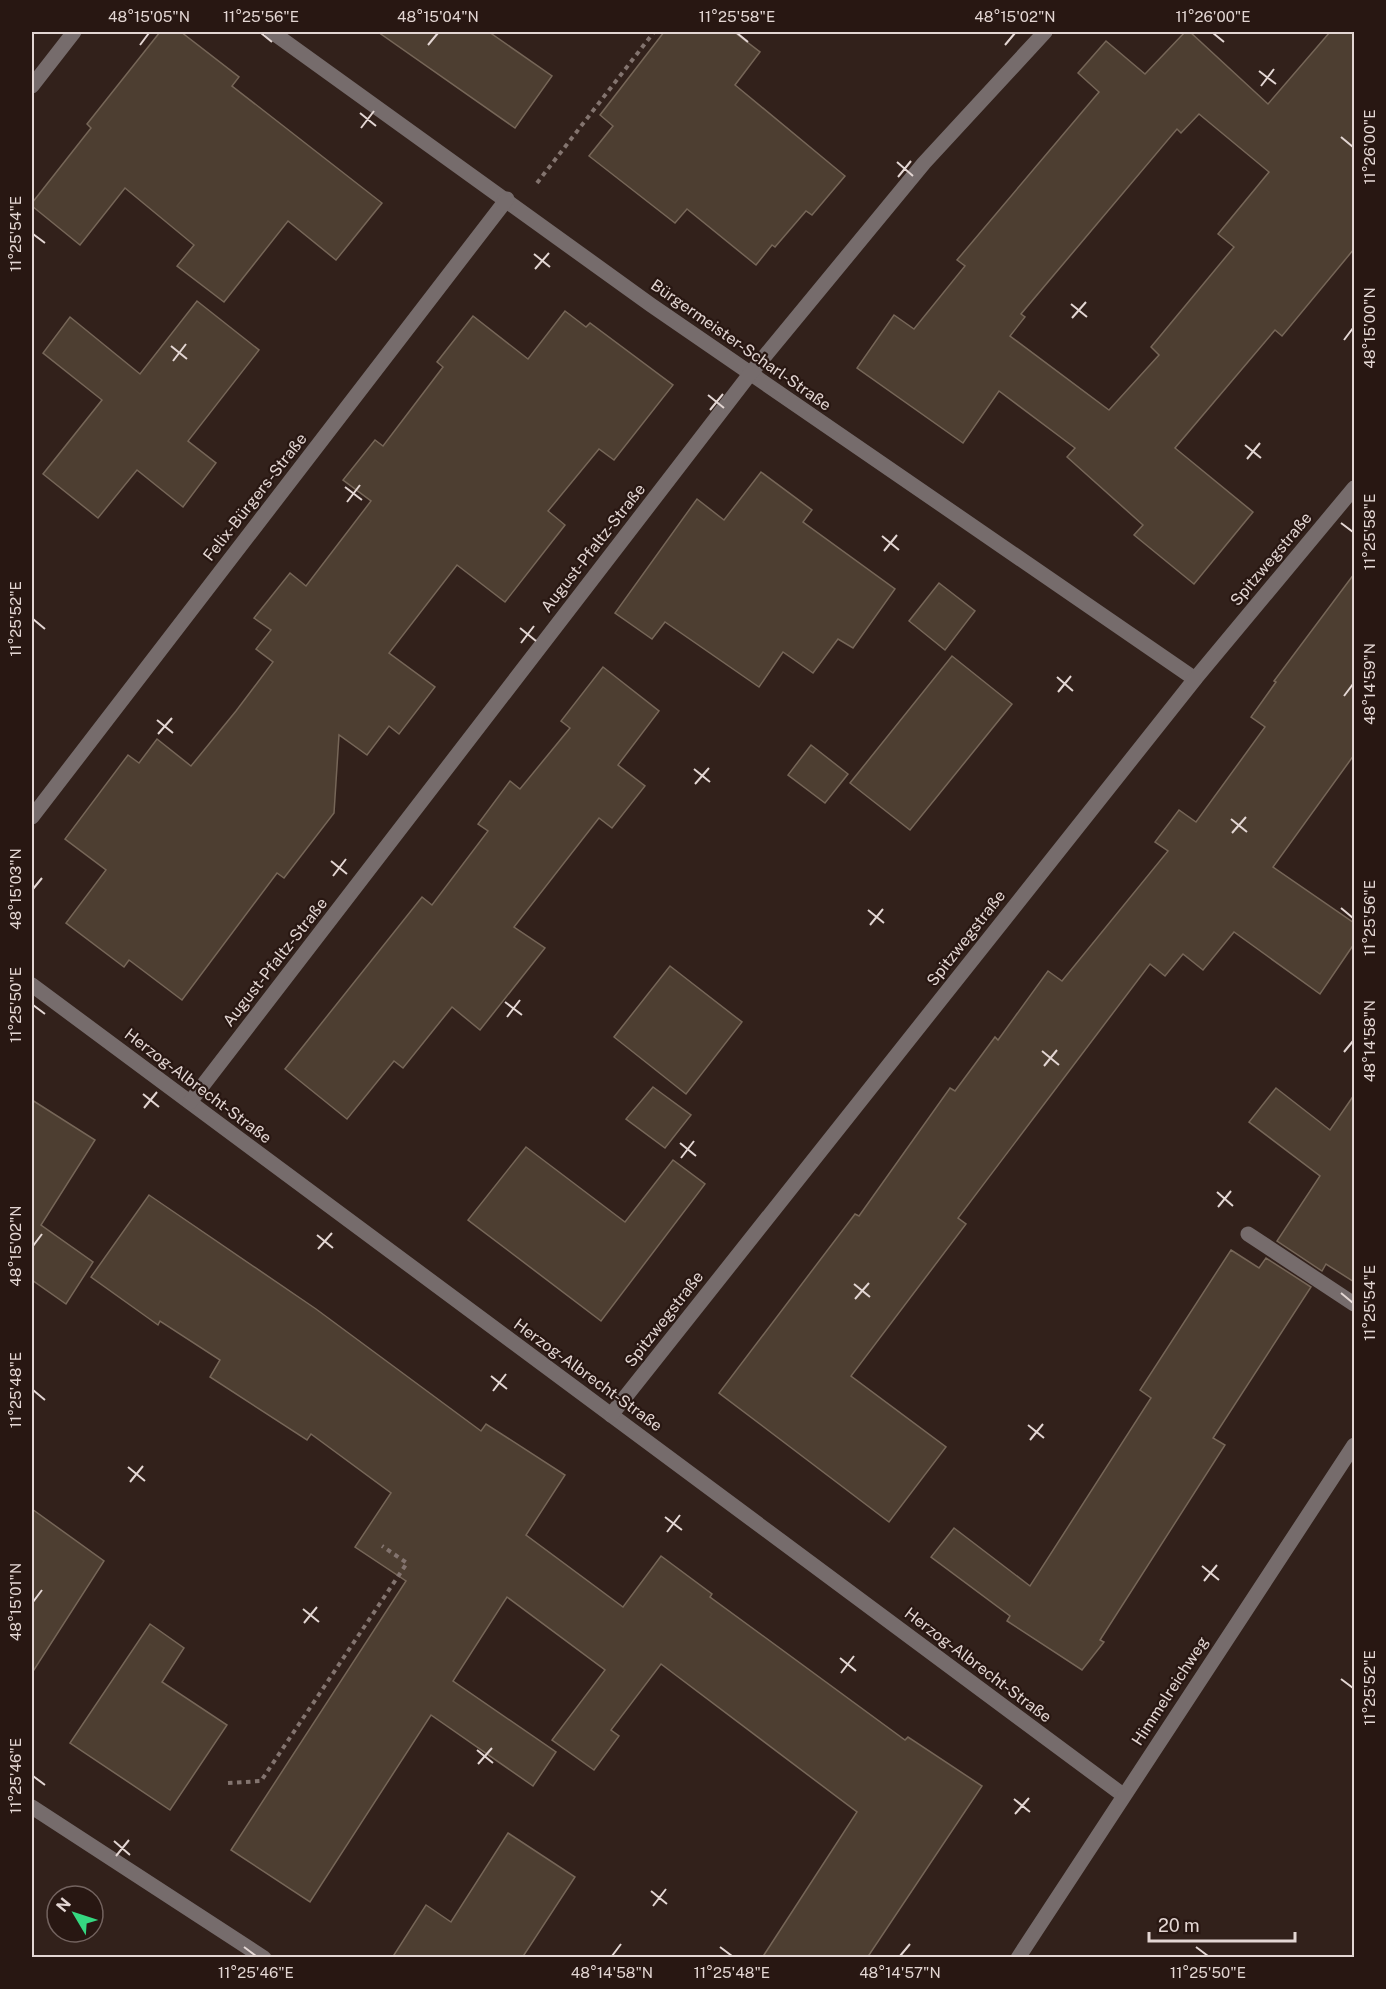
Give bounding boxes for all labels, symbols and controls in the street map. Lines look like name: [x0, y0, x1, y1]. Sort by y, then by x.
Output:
text: 48°15'05"N: [108, 8, 190, 25]
text: 11°25'56"E: [223, 8, 299, 25]
text: 48°15'04"N: [397, 8, 479, 25]
text: 11°25'58"E: [699, 8, 775, 25]
text: 48°15'02"N: [974, 8, 1056, 25]
text: 11°26'00"E: [1175, 8, 1251, 25]
text: 11°26'00"E: [1361, 109, 1378, 185]
text: 11°25'54"E: [7, 196, 24, 272]
street label: Bürgermeister-Scharl-Straße: [647, 275, 835, 415]
text: 48°15'00"N: [1361, 287, 1378, 369]
street label: Felix-Bürgers-Straße: [199, 429, 311, 565]
street label: August-Pfaltz-Straße: [537, 480, 649, 616]
text: 11°25'58"E: [1361, 494, 1378, 570]
street label: Spitzwegstraße: [1226, 508, 1316, 610]
text: 11°25'52"E: [7, 581, 24, 657]
text: 48°14'59"N: [1361, 643, 1378, 725]
text: 48°15'03"N: [7, 848, 24, 930]
text: 11°25'56"E: [1361, 880, 1378, 956]
street label: Spitzwegstraße: [923, 886, 1009, 990]
street label: August-Pfaltz-Straße: [219, 894, 331, 1030]
text: 11°25'50"E: [7, 967, 24, 1043]
text: 48°14'58"N: [1361, 1000, 1378, 1082]
street label: Herzog-Albrecht-Straße: [121, 1025, 275, 1147]
text: 48°15'02"N: [7, 1205, 24, 1287]
text: 11°25'54"E: [1361, 1265, 1378, 1341]
street label: Spitzwegstraße: [621, 1267, 707, 1371]
street label: Herzog-Albrecht-Straße: [510, 1315, 666, 1435]
text: 11°25'48"E: [7, 1352, 24, 1428]
text: 48°15'01"N: [7, 1563, 24, 1641]
street label: Herzog-Albrecht-Straße: [901, 1604, 1055, 1726]
street label: Himmelreichweg: [1128, 1633, 1212, 1749]
text: 11°25'52"E: [1361, 1650, 1378, 1726]
text: 11°25'46"E: [7, 1738, 24, 1814]
north arrow: [45, 1884, 105, 1944]
text: N: [52, 1894, 75, 1916]
scale bar: [1149, 1905, 1294, 1943]
text: 20 m: [1158, 1915, 1200, 1936]
text: 11°25'46"E: [218, 1964, 294, 1981]
text: 48°14'58"N: [571, 1964, 653, 1981]
text: 11°25'48"E: [694, 1964, 770, 1981]
text: 48°14'57"N: [859, 1964, 941, 1981]
text: 11°25'50"E: [1170, 1964, 1246, 1981]

